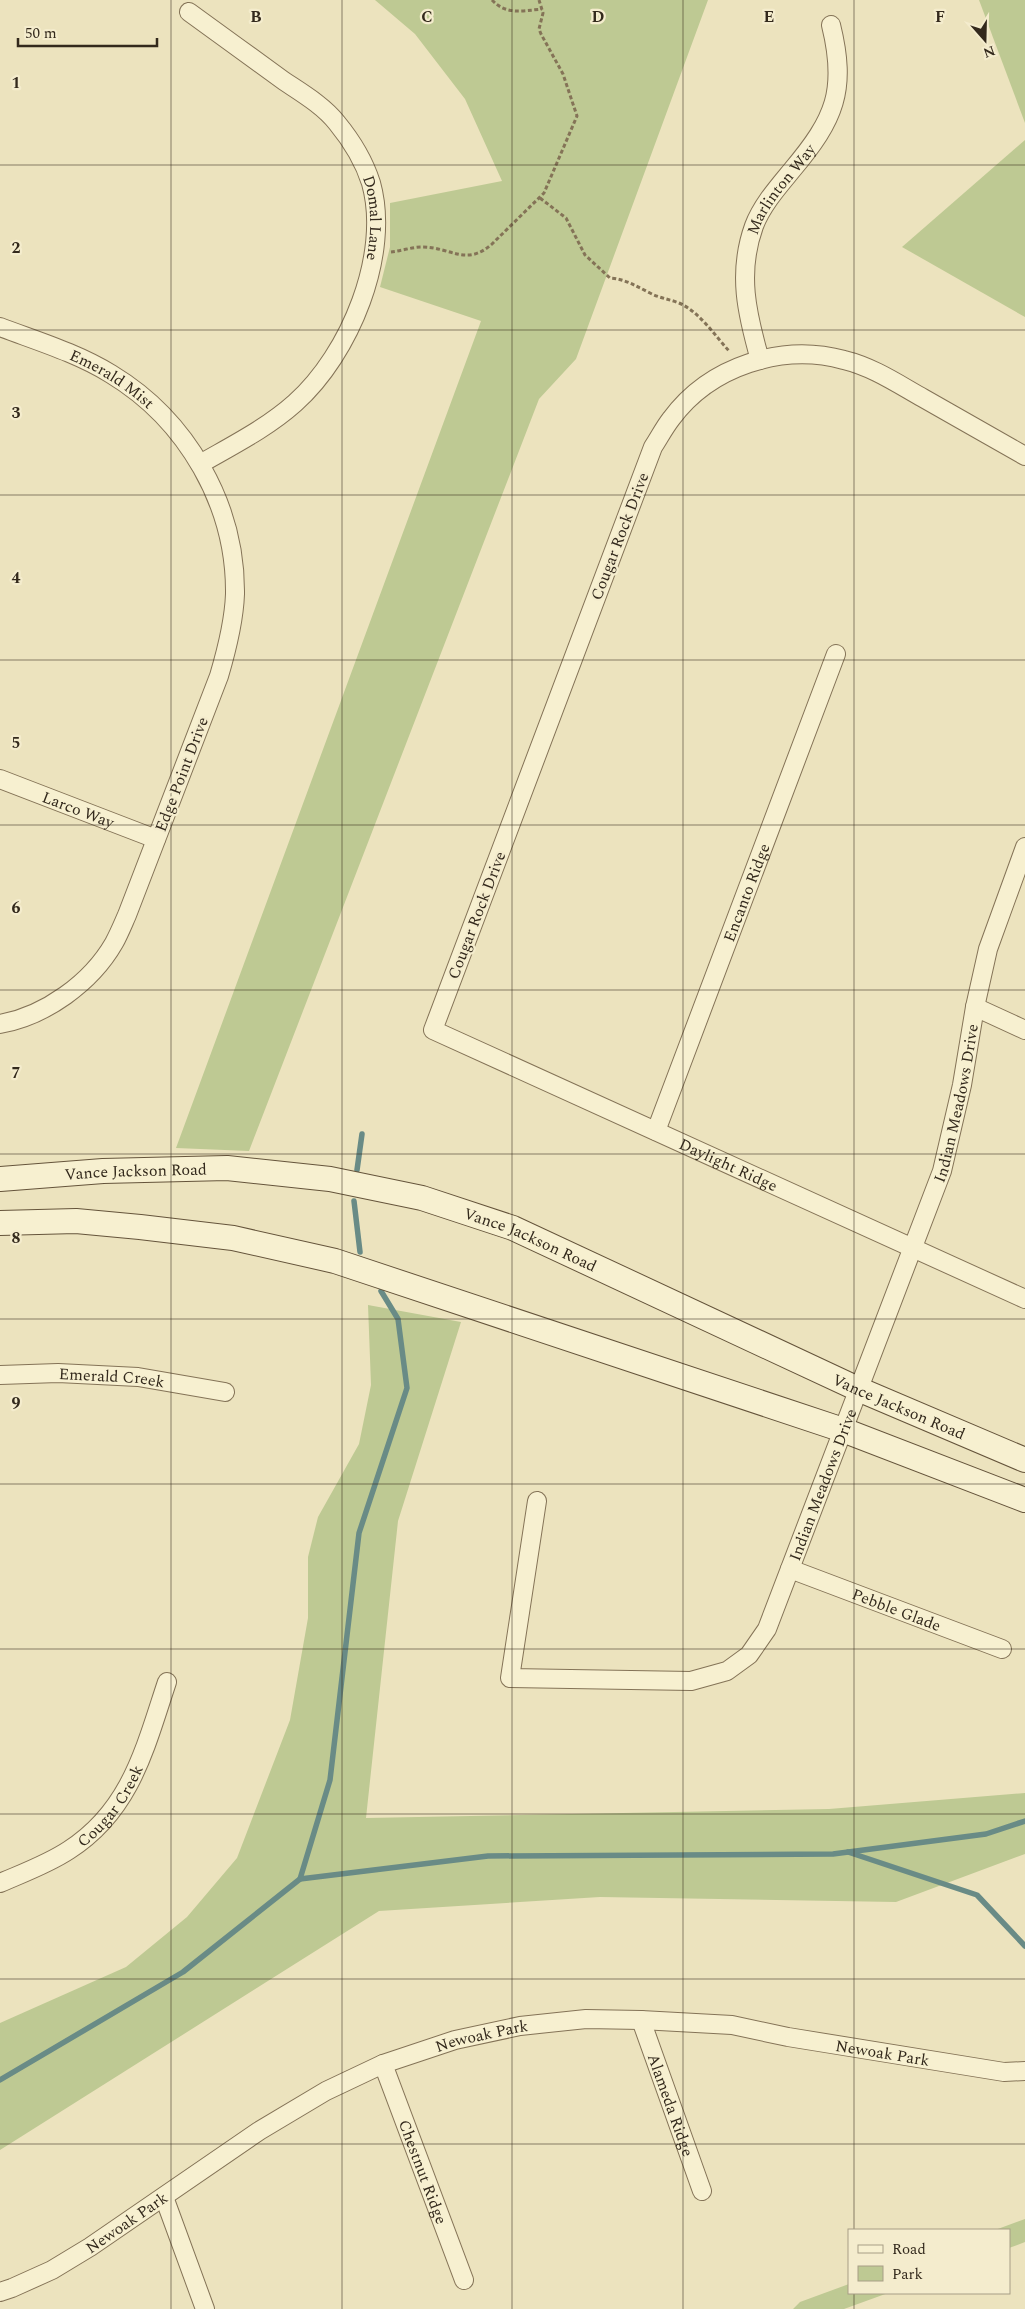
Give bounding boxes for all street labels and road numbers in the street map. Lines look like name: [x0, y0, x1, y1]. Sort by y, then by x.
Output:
street label: Marlinton Way: [741, 138, 823, 238]
street label: Domal Lane: [356, 172, 387, 263]
street label: Emerald Mist: [66, 344, 160, 415]
street label: Cougar Rock Drive: [585, 469, 655, 604]
street label: Edge Point Drive: [149, 713, 215, 835]
street label: Larco Way: [39, 785, 119, 835]
street label: Encanto Ridge: [717, 840, 777, 946]
street label: Cougar Rock Drive: [442, 848, 512, 983]
street label: Indian Meadows Drive: [928, 1022, 985, 1186]
street label: Daylight Ridge: [675, 1132, 781, 1198]
street label: Vance Jackson Road: [64, 1157, 207, 1187]
street label: Vance Jackson Road: [461, 1202, 601, 1279]
street label: Emerald Creek: [58, 1362, 167, 1394]
street label: Vance Jackson Road: [828, 1368, 969, 1446]
street label: Indian Meadows Drive: [783, 1405, 863, 1565]
street label: Pebble Glade: [848, 1582, 944, 1638]
street label: Cougar Creek: [72, 1761, 150, 1853]
street label: Newoak Park: [432, 2014, 530, 2059]
street label: Newoak Park: [834, 2034, 931, 2073]
street label: Alameda Ridge: [641, 2050, 700, 2160]
street label: Chestnut Ridge: [392, 2116, 453, 2228]
street label: Newoak Park: [81, 2186, 173, 2260]

